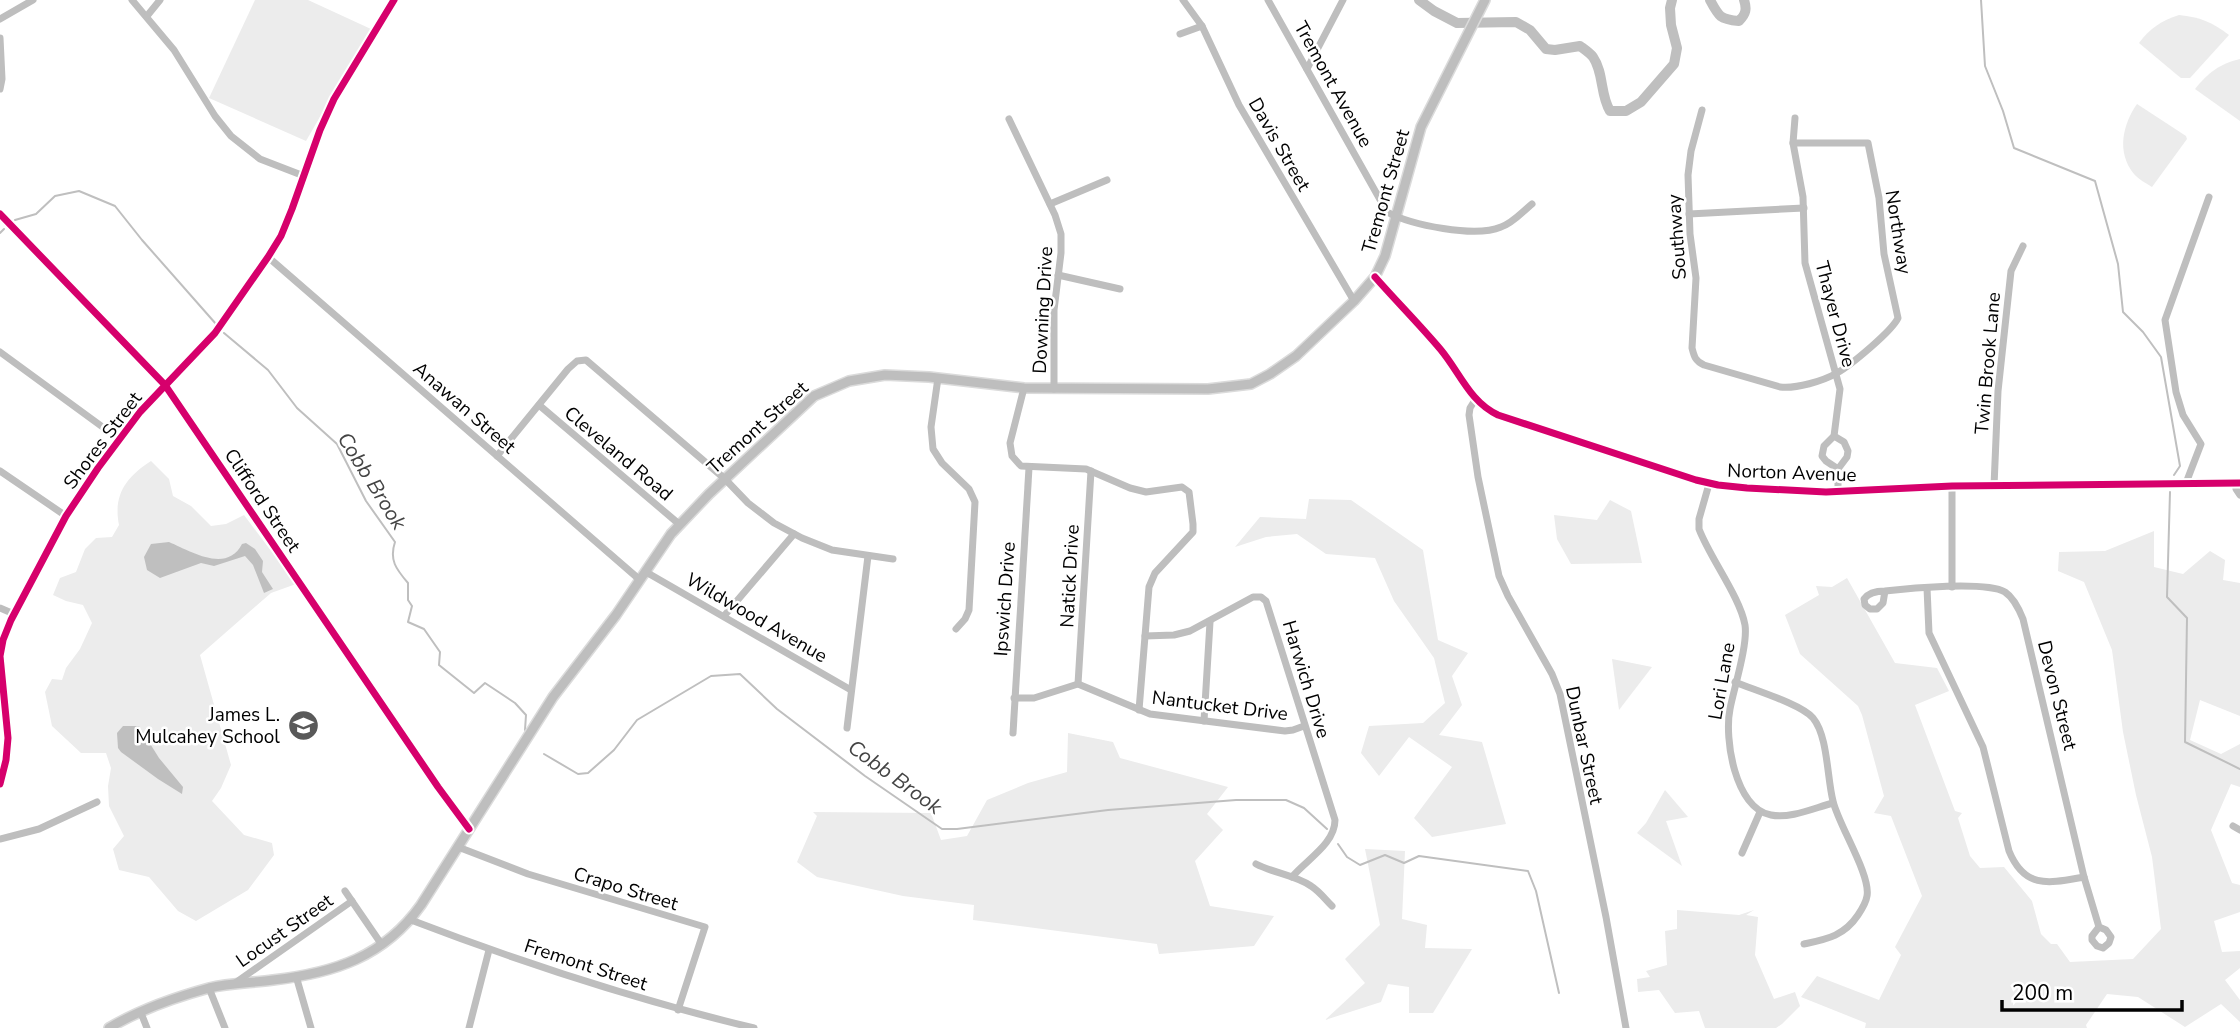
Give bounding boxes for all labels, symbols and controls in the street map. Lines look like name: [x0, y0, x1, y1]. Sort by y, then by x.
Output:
street label: Tremont Avenue: [1288, 17, 1379, 152]
street label: Davis Street: [1242, 93, 1317, 196]
street label: Tremont Street: [1356, 126, 1416, 256]
street label: Northway: [1879, 188, 1918, 276]
street label: Southway: [1661, 193, 1693, 281]
street label: Downing Drive: [1027, 246, 1059, 374]
street label: Thayer Drive: [1808, 258, 1862, 370]
street label: Twin Brook Lane: [1969, 291, 2007, 435]
street label: Anawan Street: [408, 356, 521, 460]
street label: Tremont Street: [701, 375, 814, 480]
street label: Shores Street: [58, 386, 148, 495]
street label: Cleveland Road: [558, 401, 678, 507]
water label: Cobb Brook: [331, 427, 413, 536]
street label: Clifford Street: [218, 444, 307, 558]
street label: Norton Avenue: [1727, 458, 1857, 488]
street label: Natick Drive: [1054, 524, 1086, 628]
street label: Ipswich Drive: [988, 541, 1022, 657]
street label: Wildwood Avenue: [681, 567, 832, 669]
street label: Harwich Drive: [1276, 617, 1336, 741]
street label: Devon Street: [2031, 638, 2083, 753]
street label: Lori Lane: [1702, 640, 1742, 722]
street label: Dunbar Street: [1559, 684, 1609, 807]
street label: Nantucket Drive: [1150, 685, 1289, 727]
place label: James L. Mulcahey School: [135, 702, 280, 750]
school or university icon: James L. Mulcahey School: [286, 708, 320, 742]
water label: Cobb Brook: [842, 733, 948, 821]
street label: Crapo Street: [570, 861, 681, 917]
street label: Locust Street: [231, 888, 338, 974]
street label: Fremont Street: [521, 933, 651, 997]
scale bar: [2002, 968, 2182, 1012]
text: 200 m: [2012, 979, 2073, 1007]

